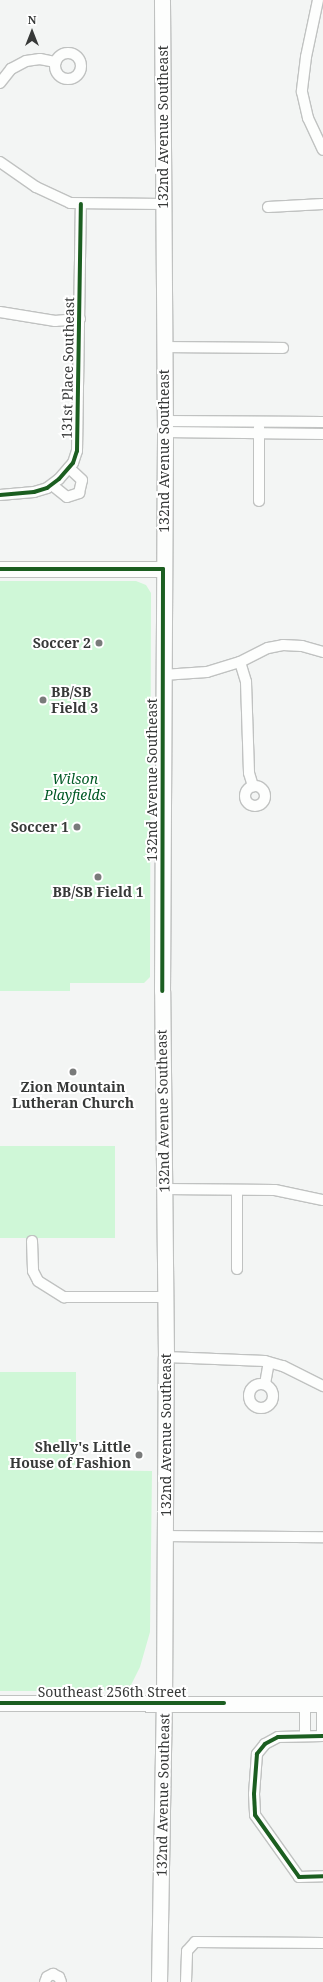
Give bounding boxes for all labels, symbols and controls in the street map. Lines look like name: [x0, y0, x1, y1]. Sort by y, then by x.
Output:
north arrow: [12, 12, 52, 52]
text: N: [28, 12, 36, 27]
street label: 132nd Avenue Southeast: [155, 45, 171, 209]
street label: 131st Place Southeast: [58, 297, 78, 439]
street label: 132nd Avenue Southeast: [156, 369, 172, 533]
place label: Soccer 2: [33, 635, 91, 651]
marker: Soccer 2: [94, 638, 104, 648]
place label: BB/SB Field 3: [51, 684, 98, 716]
marker: BB/SB Field 3: [38, 695, 48, 705]
street label: 132nd Avenue Southeast: [144, 698, 160, 862]
park label: Wilson Playfields: [44, 771, 106, 804]
place label: Soccer 1: [11, 819, 69, 835]
marker: Soccer 1: [72, 822, 82, 832]
marker: BB/SB Field 1: [93, 872, 103, 882]
place label: BB/SB Field 1: [52, 884, 144, 900]
street label: 132nd Avenue Southeast: [153, 1029, 173, 1193]
marker: Zion Mountain Lutheran Church: [68, 1067, 78, 1077]
place label: Zion Mountain Lutheran Church: [12, 1079, 134, 1112]
street label: 132nd Avenue Southeast: [158, 1353, 174, 1517]
place label: Shelly's Little House of Fashion: [10, 1439, 131, 1472]
marker: Shelly's Little House of Fashion: [134, 1450, 144, 1460]
street label: Southeast 256th Street: [38, 1684, 186, 1700]
street label: 132nd Avenue Southeast: [153, 1713, 173, 1877]

